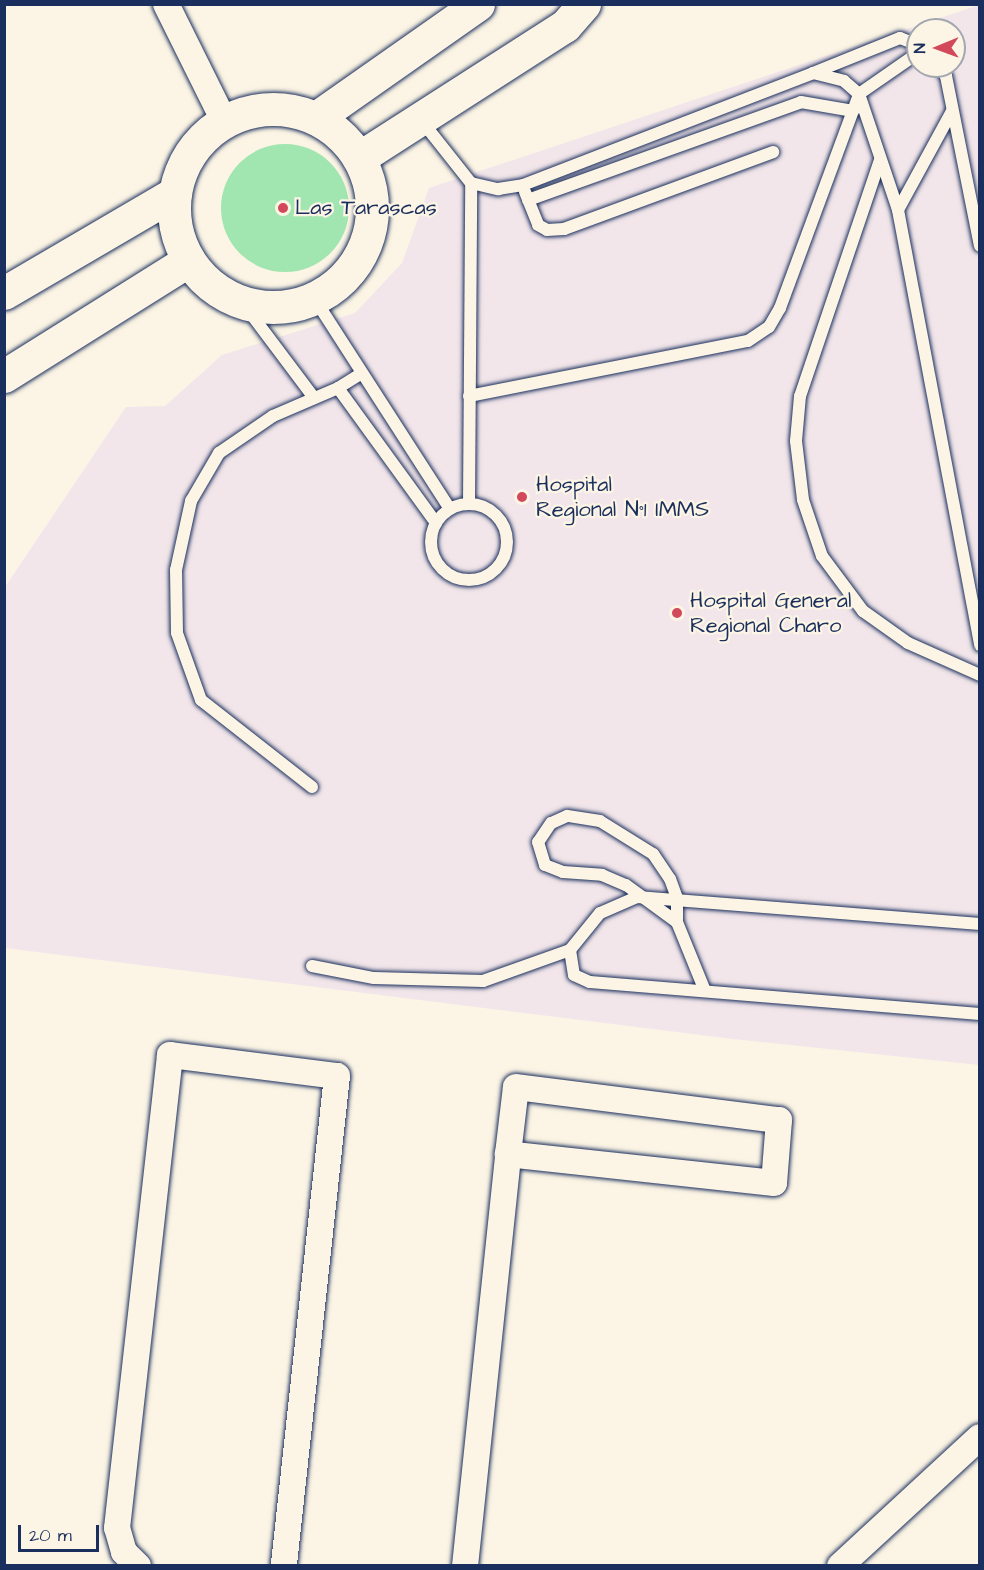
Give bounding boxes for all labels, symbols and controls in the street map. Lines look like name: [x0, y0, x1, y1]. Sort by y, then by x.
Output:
north arrow: [906, 18, 966, 78]
text: N: [909, 43, 931, 53]
place label: Las Tarascas: [295, 195, 437, 221]
marker: Las Tarascas: [276, 201, 290, 215]
place label: Hospital Regional N°1 IMMS: [536, 471, 709, 522]
marker: Hospital Regional N°1 IMMS: [513, 488, 531, 506]
place label: Hospital General Regional Charo: [690, 587, 851, 638]
marker: Hospital General Regional Charo: [668, 604, 686, 622]
scale bar: [21, 1513, 102, 1551]
text: 20 m: [29, 1523, 72, 1548]

